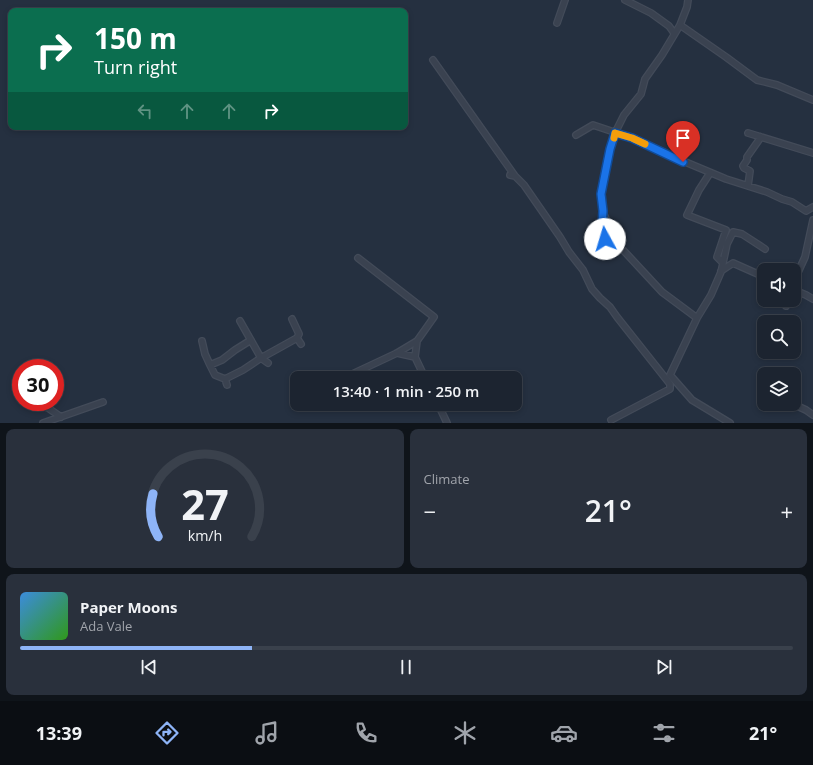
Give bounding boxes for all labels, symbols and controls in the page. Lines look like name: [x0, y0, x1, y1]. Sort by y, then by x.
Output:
text: 150 m: [94, 19, 177, 57]
icon: right: [28, 24, 80, 76]
text: Turn right: [94, 55, 177, 79]
icon: left: [134, 100, 156, 122]
icon: ahead: [176, 100, 198, 122]
icon: ahead: [218, 100, 240, 122]
icon: right: [260, 100, 282, 122]
pin: [666, 121, 700, 162]
icon: arrive: [672, 127, 694, 149]
position arrow: [584, 218, 626, 260]
map controls: [757, 263, 801, 411]
button: sound: [757, 263, 801, 307]
button: search: [757, 315, 801, 359]
speed limit sign: 30: [12, 359, 64, 411]
button: layers: [757, 367, 801, 411]
text: 13:40 · 1 min · 250 m: [333, 381, 479, 401]
text: Climate: [424, 470, 469, 488]
text: 27: [181, 475, 229, 531]
text: 21°: [585, 490, 632, 531]
text: −: [424, 496, 436, 526]
text: +: [780, 496, 793, 526]
text: km/h: [187, 525, 222, 544]
text: Paper Moons: [80, 597, 178, 617]
text: Ada Vale: [80, 617, 132, 635]
icon: previous: [138, 656, 160, 678]
icon: pause: [395, 656, 417, 678]
icon: next: [653, 656, 675, 678]
icon: directions: [153, 719, 181, 747]
icon: music: [253, 719, 281, 747]
icon: phone: [352, 719, 380, 747]
icon: climate: [451, 719, 479, 747]
icon: car: [550, 719, 578, 747]
icon: filters: [650, 719, 678, 747]
text: 13:39: [36, 721, 82, 745]
text: 21°: [749, 721, 777, 745]

